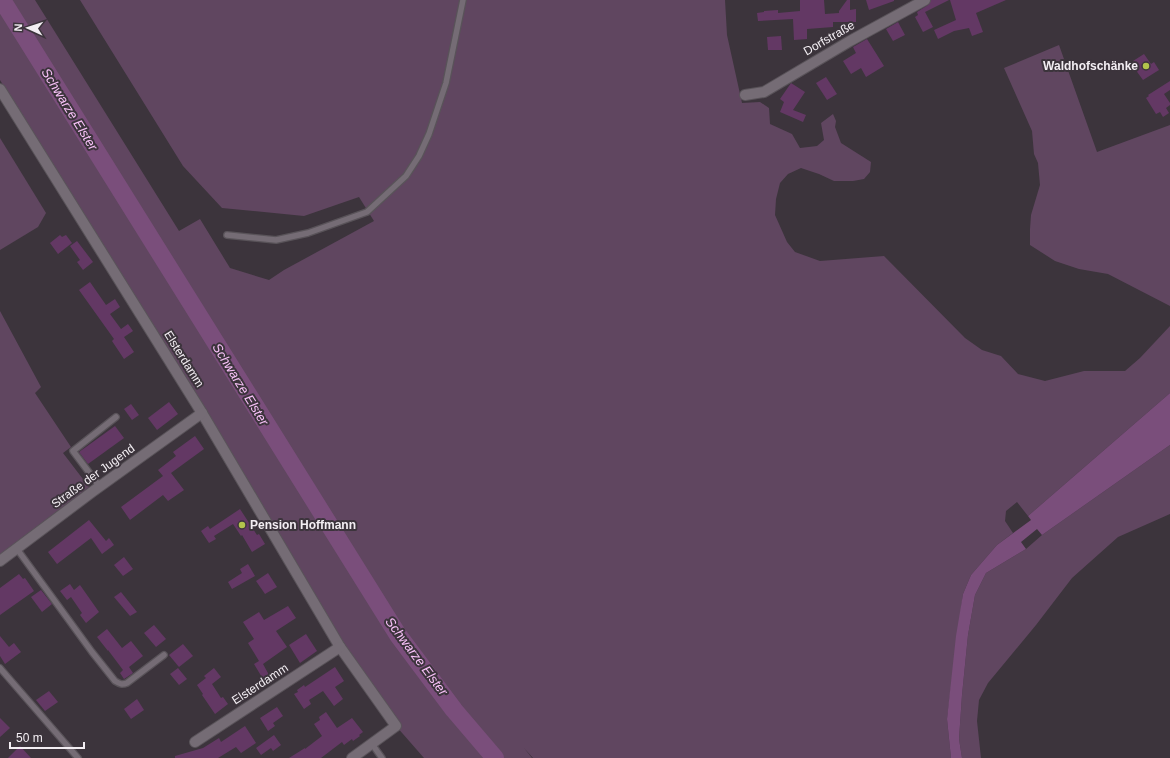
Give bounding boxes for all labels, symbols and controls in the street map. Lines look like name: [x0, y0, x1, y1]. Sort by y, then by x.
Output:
north arrow: [8, 8, 48, 48]
street label: Dorfstraße: [801, 18, 857, 58]
text: N: [12, 23, 24, 32]
place label: Waldhofschänke: [1043, 59, 1138, 73]
marker: Waldhofschänke: [1141, 61, 1151, 71]
water label: Schwarze Elster: [38, 65, 101, 154]
street label: Elsterdamm: [161, 328, 207, 390]
water label: Schwarze Elster: [209, 340, 272, 429]
street label: Straße der Jugend: [49, 441, 137, 511]
place label: Pension Hoffmann: [250, 518, 356, 532]
marker: Pension Hoffmann: [237, 520, 247, 530]
water label: Schwarze Elster: [382, 614, 451, 699]
street label: Elsterdamm: [229, 661, 291, 707]
scale bar: [10, 724, 84, 750]
text: 50 m: [16, 731, 43, 745]

